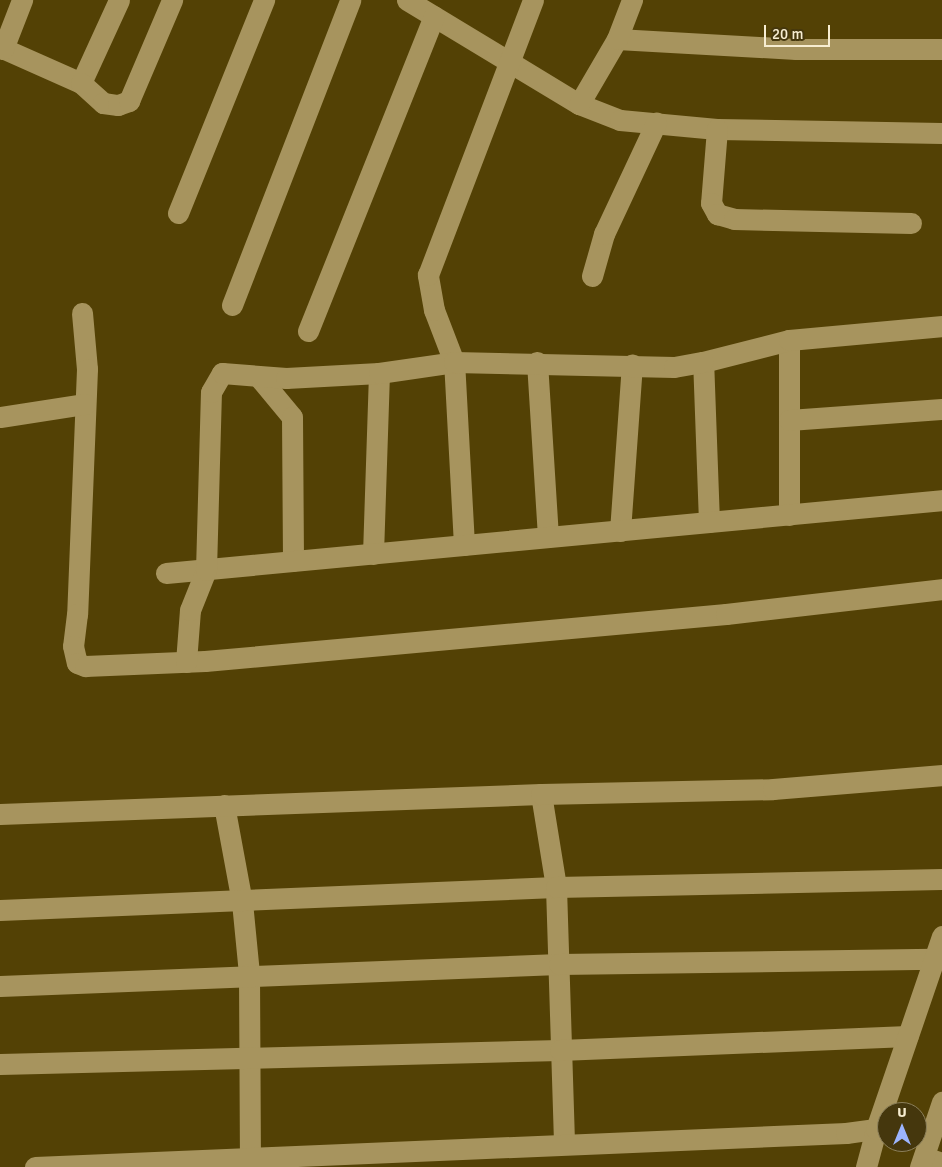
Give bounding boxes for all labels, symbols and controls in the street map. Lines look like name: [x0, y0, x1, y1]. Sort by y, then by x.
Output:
scale bar: [767, 15, 833, 47]
text: 20 m: [772, 25, 803, 43]
north arrow: [877, 1102, 927, 1152]
text: U: [897, 1104, 907, 1121]

